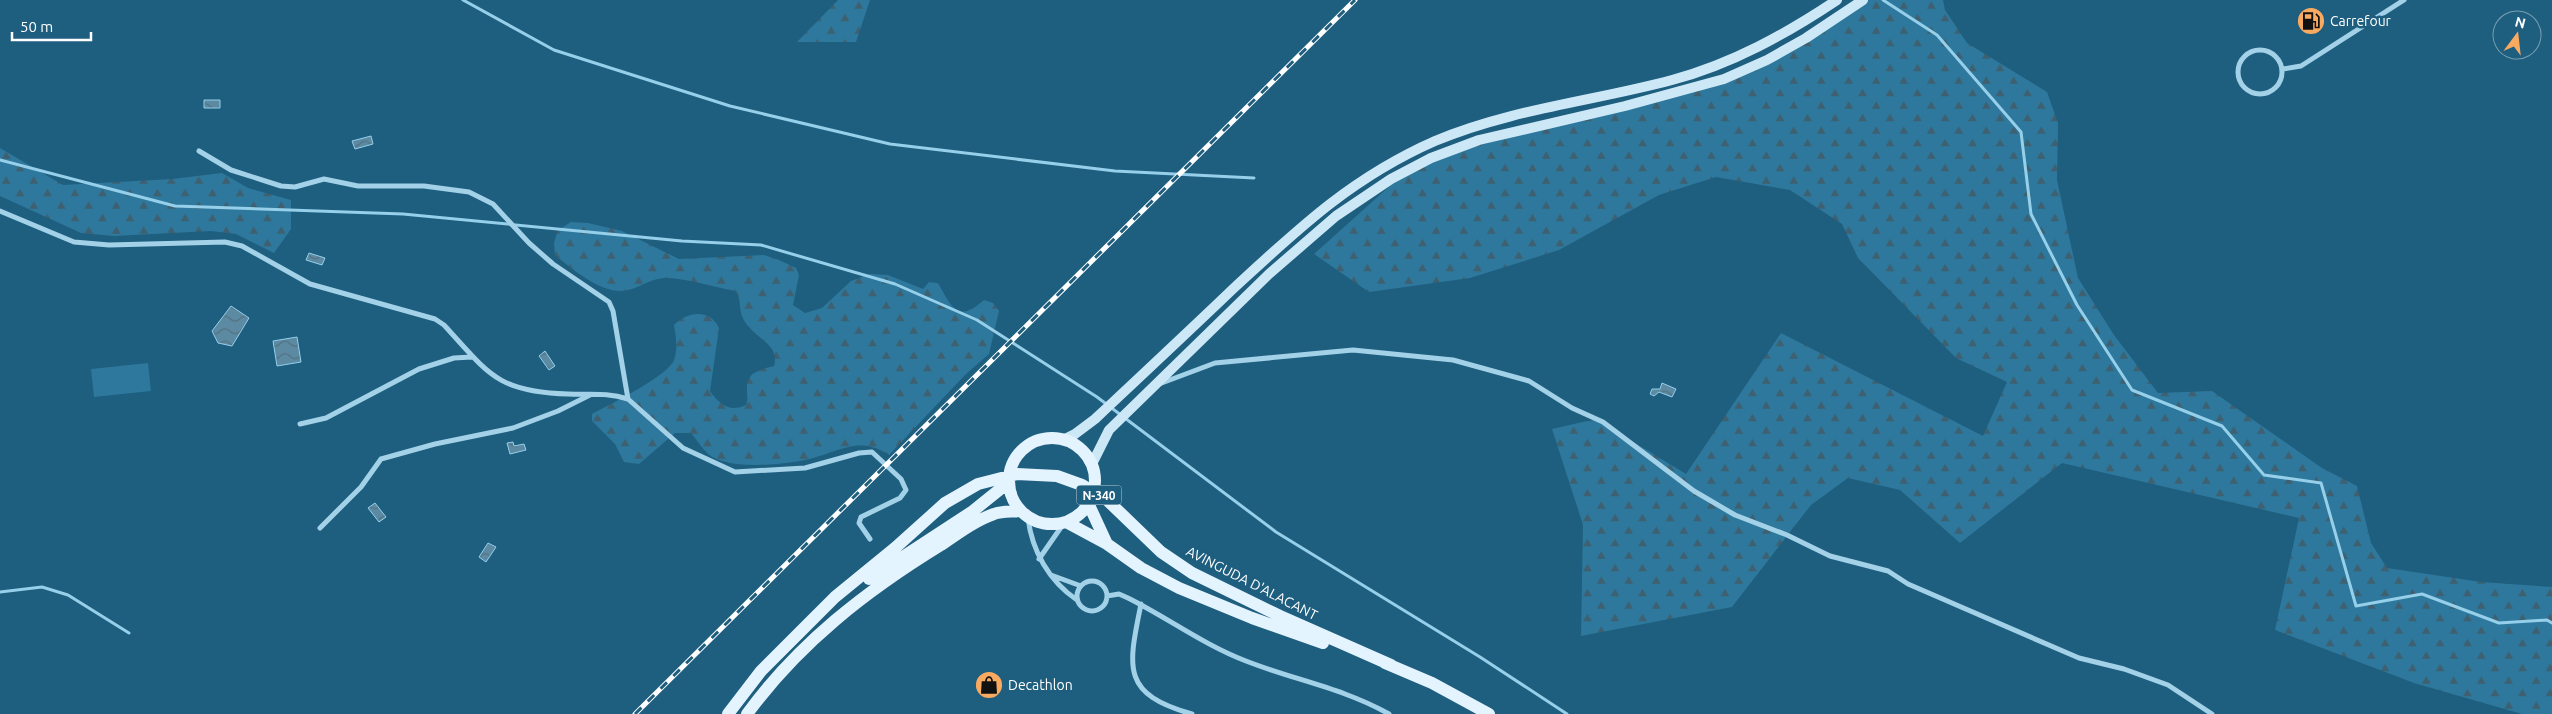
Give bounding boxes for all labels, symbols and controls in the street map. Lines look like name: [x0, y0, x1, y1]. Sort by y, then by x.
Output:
fuel station icon: Carrefour: [2296, 6, 2326, 36]
scale bar: [12, 10, 91, 42]
north arrow: [2492, 10, 2542, 60]
place label: Carrefour: [2330, 13, 2392, 29]
text: N: [2513, 13, 2527, 32]
text: 50 m: [20, 18, 53, 35]
road number: N-340: [1076, 486, 1122, 504]
street label: AVINGUDA D'ALACANT: [1184, 543, 1321, 623]
shop icon: Decathlon: [974, 670, 1004, 700]
place label: Decathlon: [1008, 677, 1073, 693]

